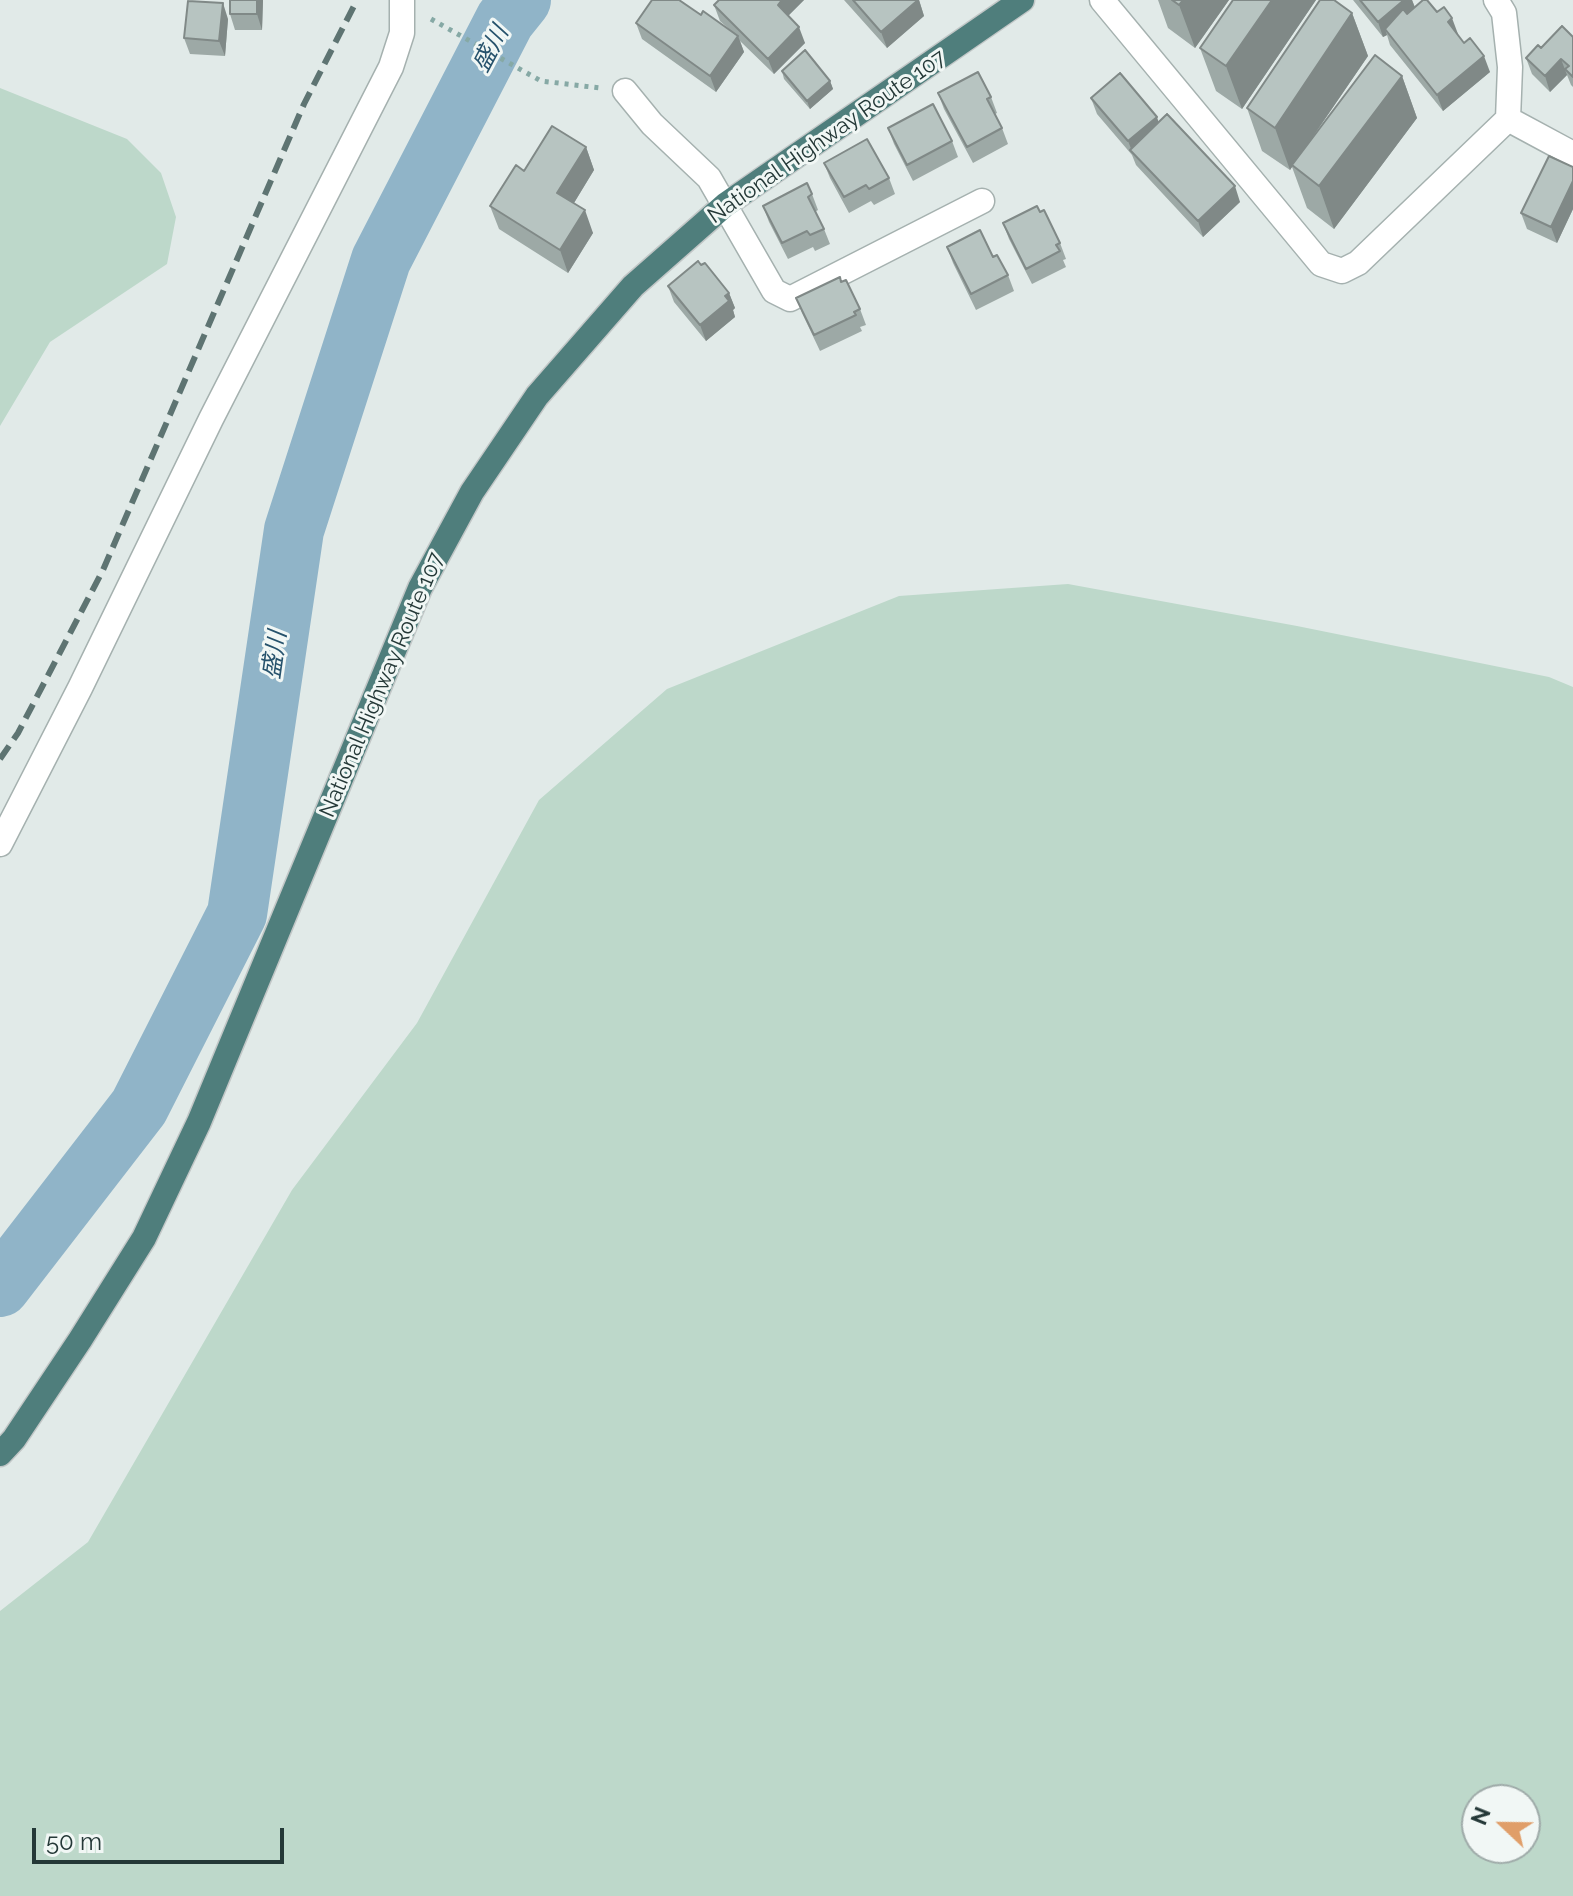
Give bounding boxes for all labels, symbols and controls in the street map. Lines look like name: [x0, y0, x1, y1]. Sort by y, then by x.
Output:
water label: 盛川: [467, 21, 515, 77]
street label: National Highway Route 107: [703, 45, 951, 229]
street label: National Highway Route 107: [314, 549, 450, 821]
water label: 盛川: [257, 629, 293, 681]
north arrow: [1461, 1784, 1541, 1864]
text: N: [1465, 1803, 1496, 1828]
scale bar: [36, 1812, 288, 1862]
text: 50 m: [46, 1827, 102, 1856]

